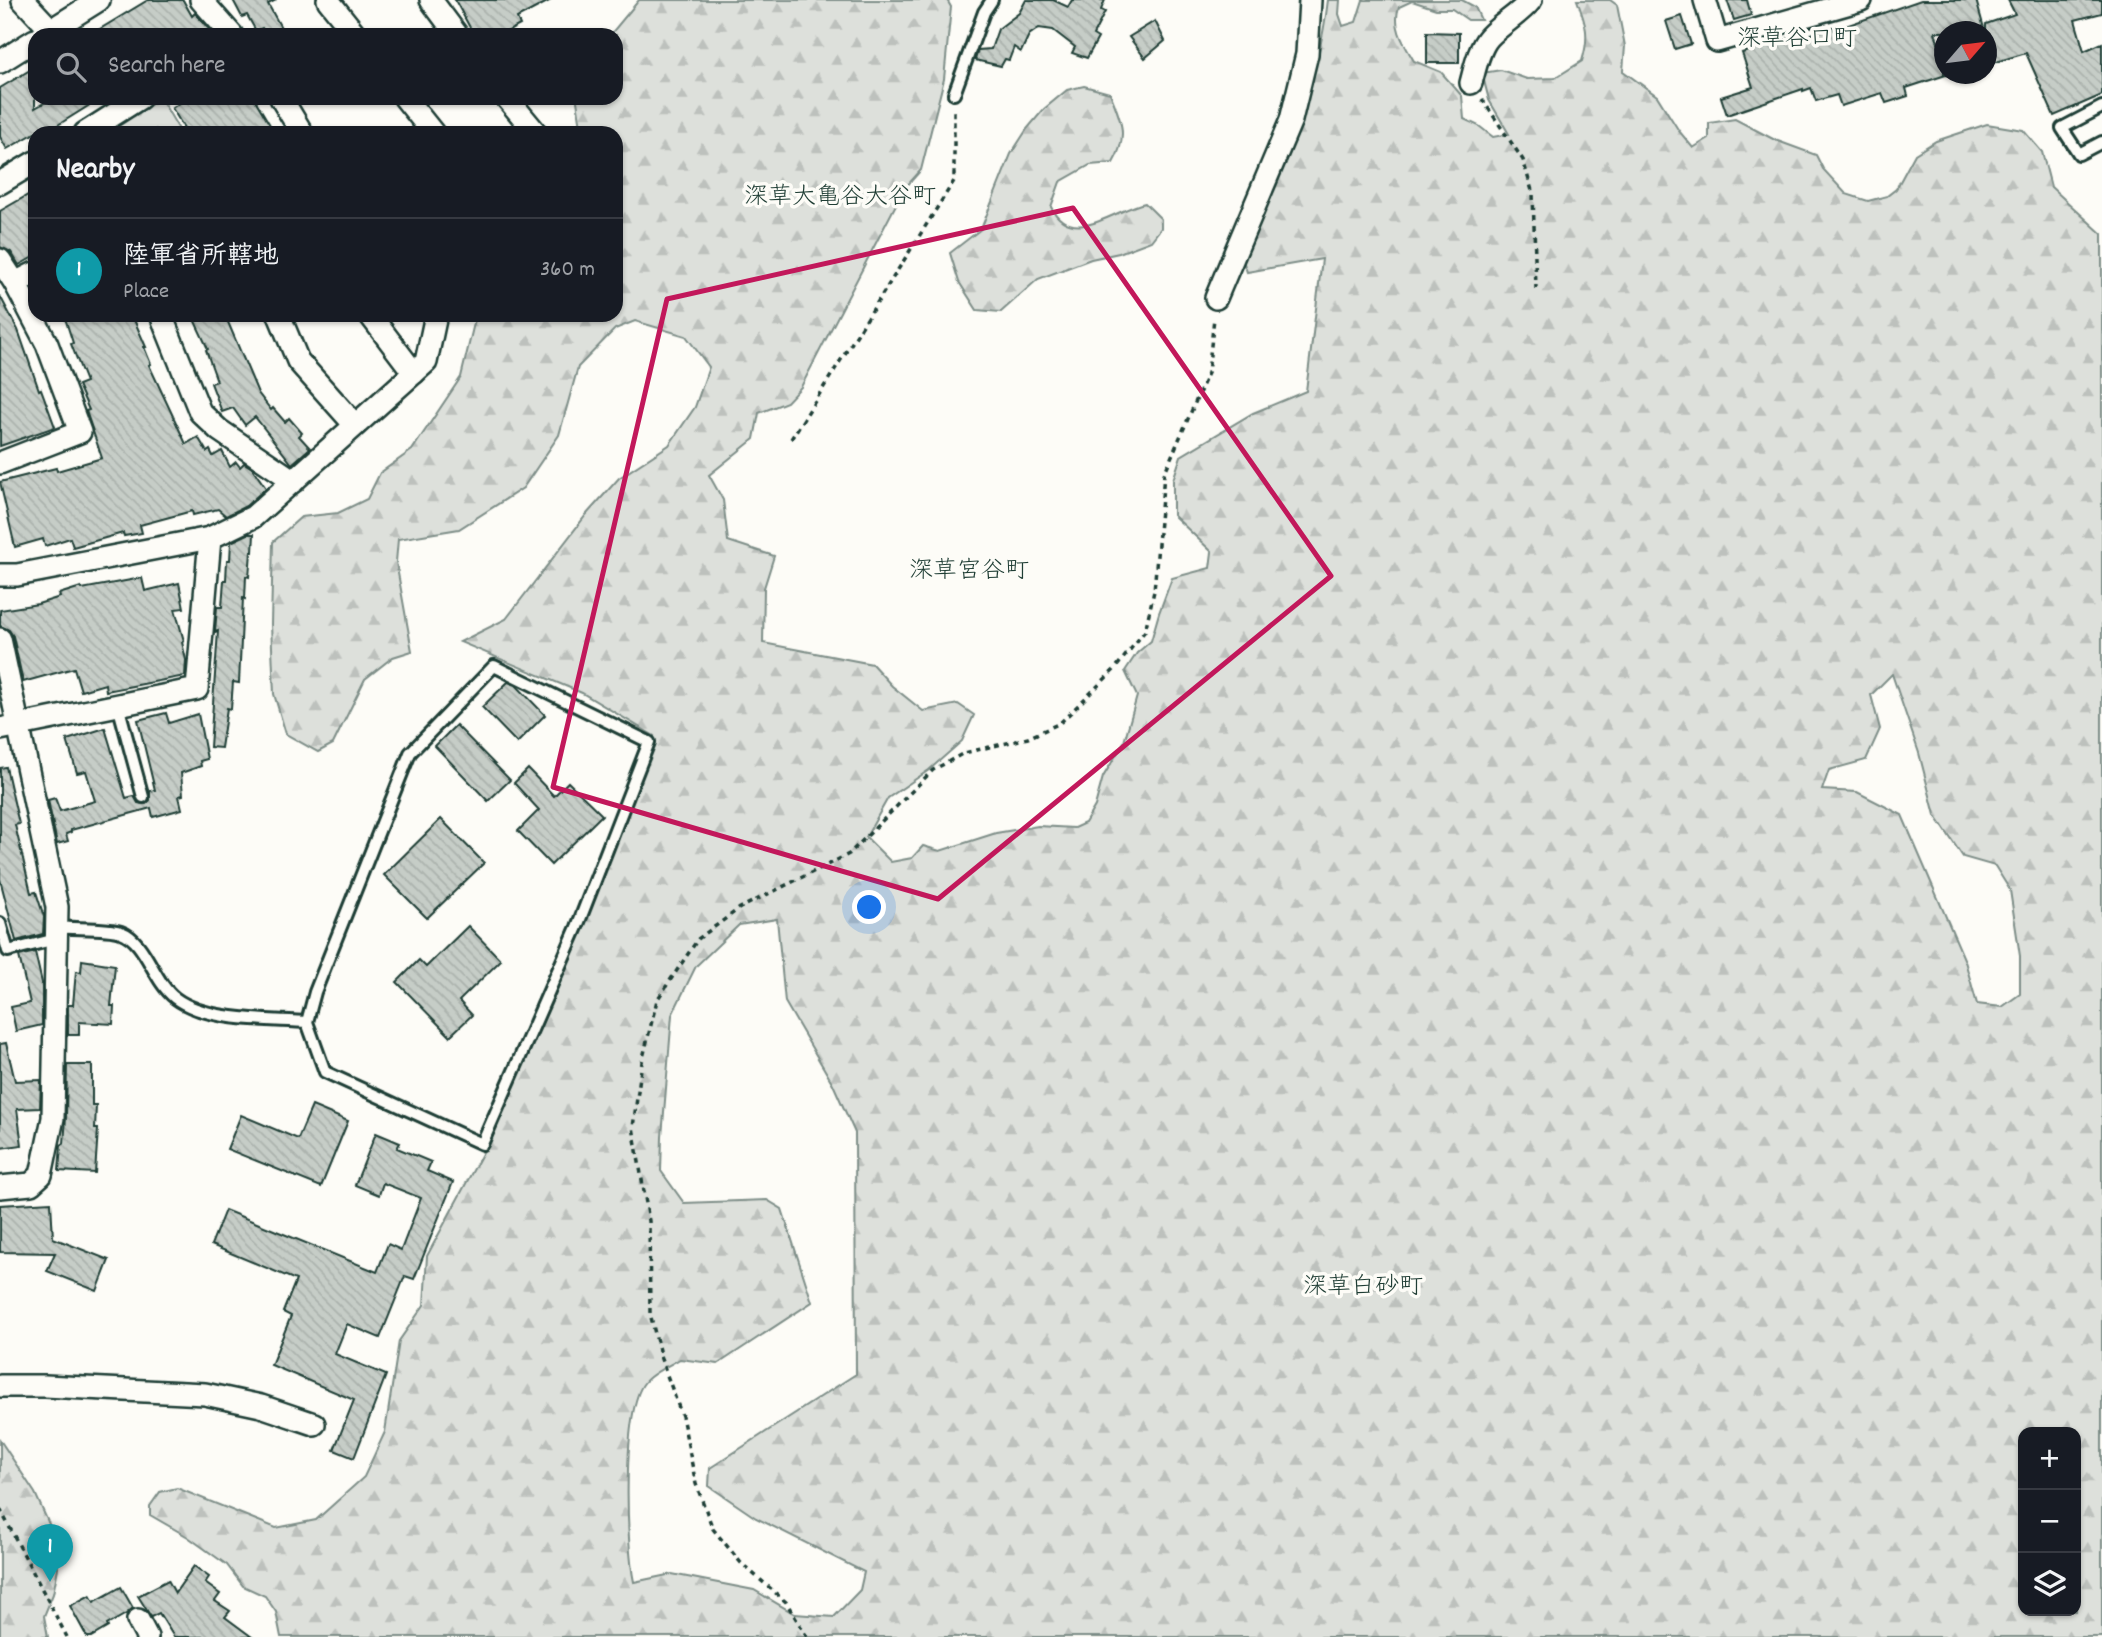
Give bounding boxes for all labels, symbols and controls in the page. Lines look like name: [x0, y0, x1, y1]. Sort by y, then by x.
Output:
north arrow: [1934, 21, 1997, 84]
district label: 深草谷口町: [1737, 23, 1857, 57]
search box: [28, 28, 623, 105]
icon: search: [52, 48, 90, 86]
text: Search here: [108, 48, 226, 85]
text: Nearby: [56, 150, 134, 193]
district label: 深草大亀谷大谷町: [744, 181, 936, 215]
text: 陸軍省所轄地: [123, 239, 279, 276]
text: 1: [76, 254, 82, 287]
text: 360 m: [540, 254, 595, 287]
text: Place: [123, 276, 169, 309]
district label: 深草宮谷町: [909, 555, 1029, 589]
your location: [852, 890, 886, 924]
district label: 深草白砂町: [1303, 1271, 1423, 1305]
map controls: [2018, 1427, 2081, 1616]
button: +: [2018, 1427, 2081, 1490]
button: −: [2018, 1490, 2081, 1553]
pin: 1: [27, 1524, 73, 1582]
button: layers: [2018, 1553, 2081, 1616]

